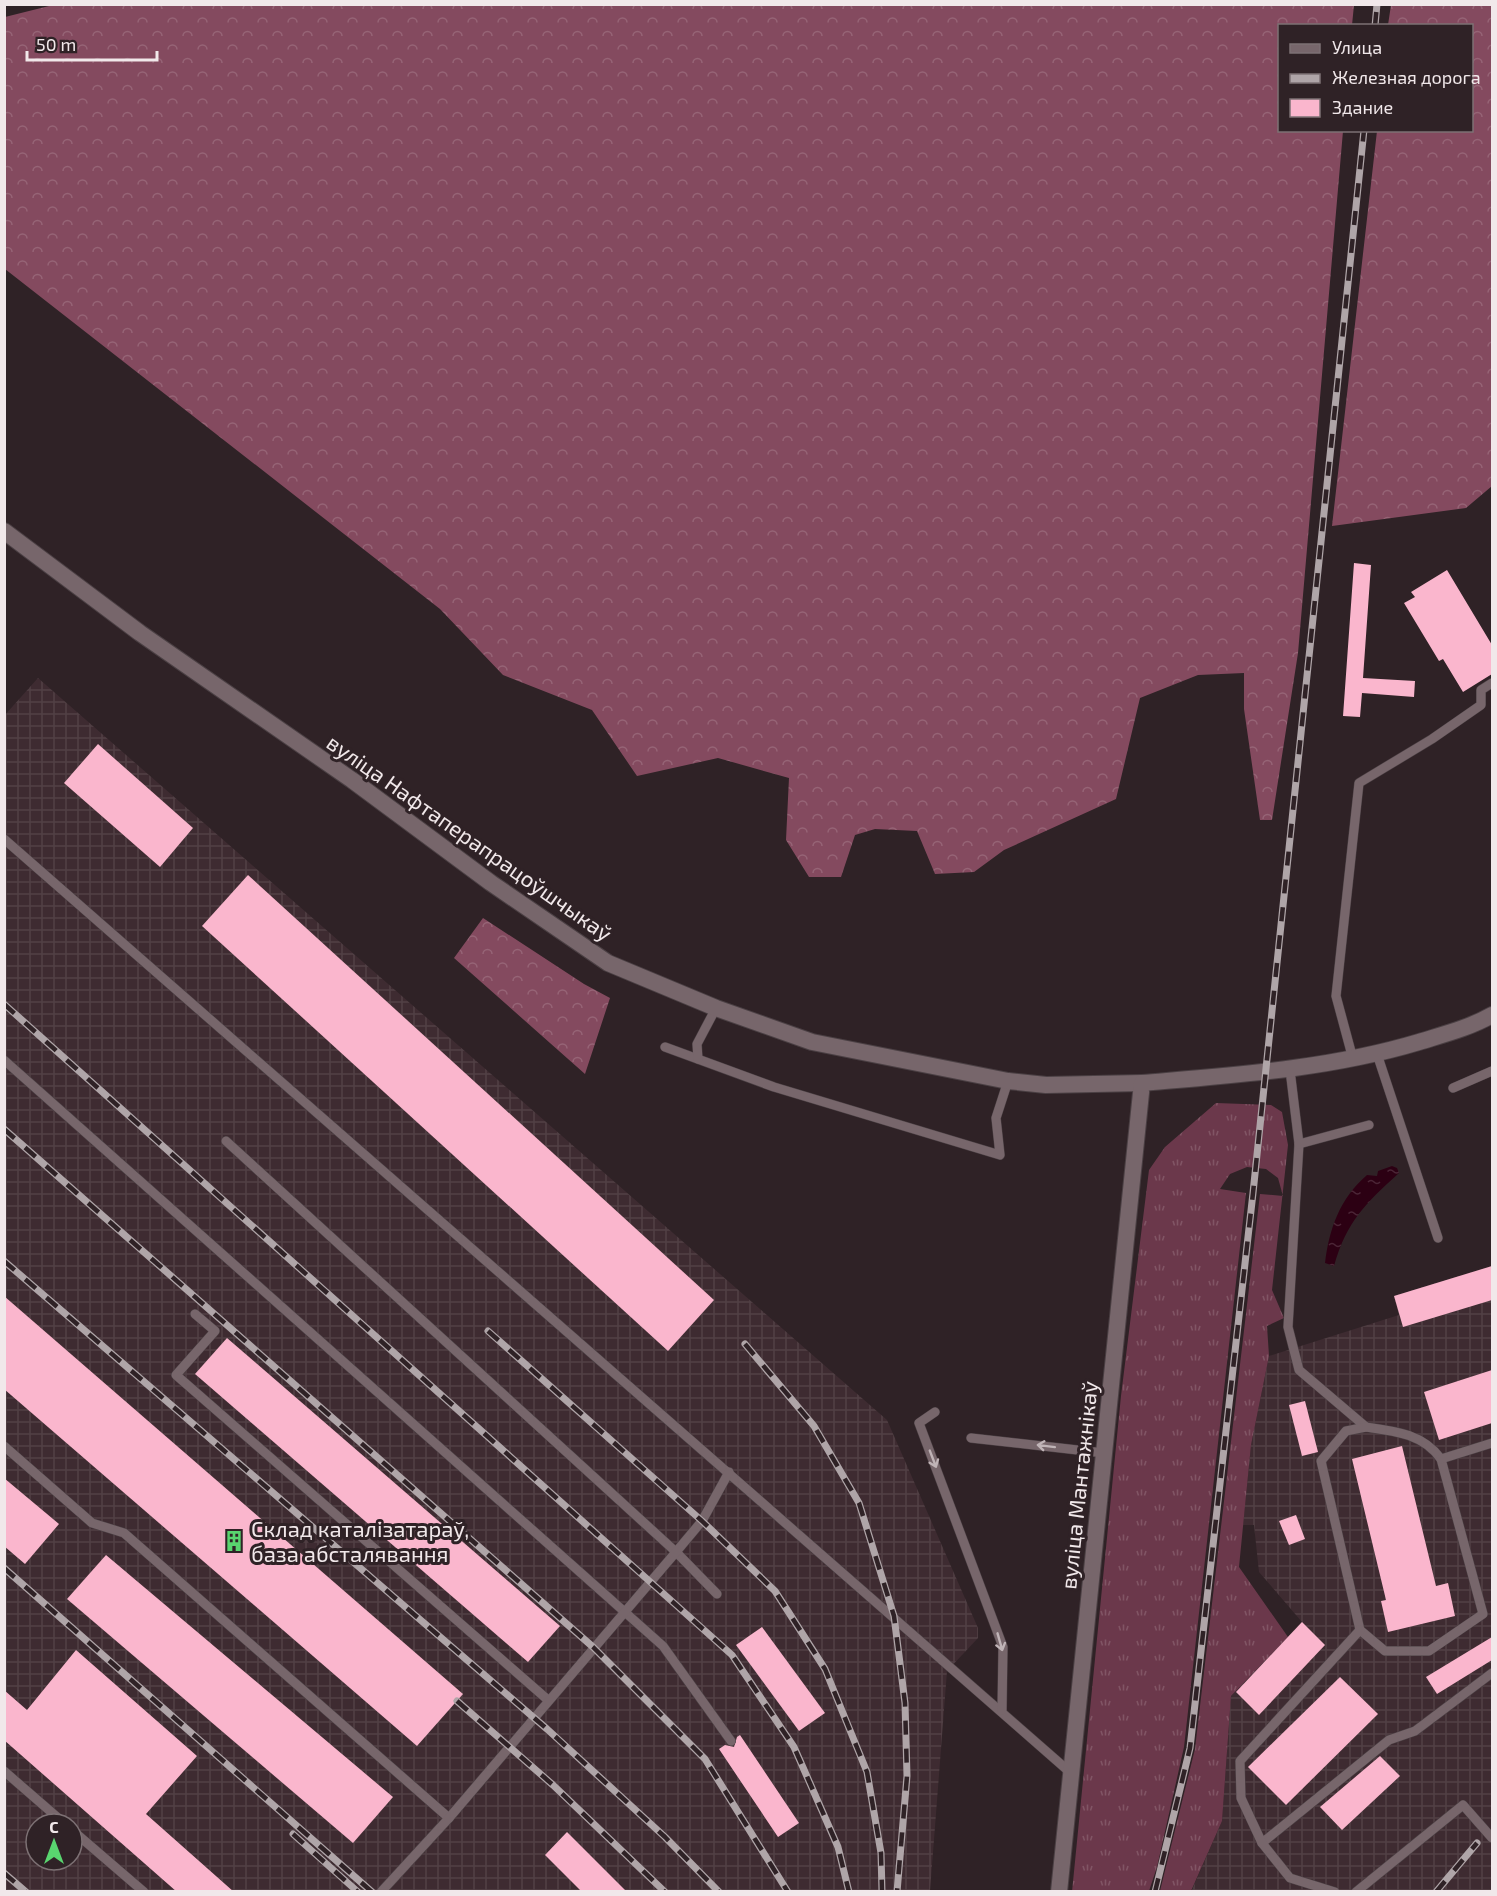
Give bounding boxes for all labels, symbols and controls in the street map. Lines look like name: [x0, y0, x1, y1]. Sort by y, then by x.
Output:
scale bar: [27, 24, 158, 62]
legend: [1278, 24, 1473, 132]
text: 50 m: [36, 33, 76, 55]
text: Улица: [1332, 36, 1382, 58]
text: Железная дорога: [1332, 66, 1481, 88]
text: Здание: [1332, 96, 1393, 118]
street label: вуліца Нафтаперапрацоўшчыкаў: [322, 728, 618, 947]
street label: вуліца Мантажнікаў: [1054, 1379, 1103, 1591]
one-way arrow: [1036, 1440, 1056, 1451]
one-way arrow: [928, 1449, 939, 1468]
place label: Склад каталізатараў, база абсталявання: [251, 1515, 469, 1566]
building icon: Склад каталізатараў, база абсталявання: [222, 1529, 246, 1553]
one-way arrow: [995, 1632, 1006, 1651]
north arrow: [24, 1812, 84, 1872]
text: С: [49, 1817, 59, 1836]

